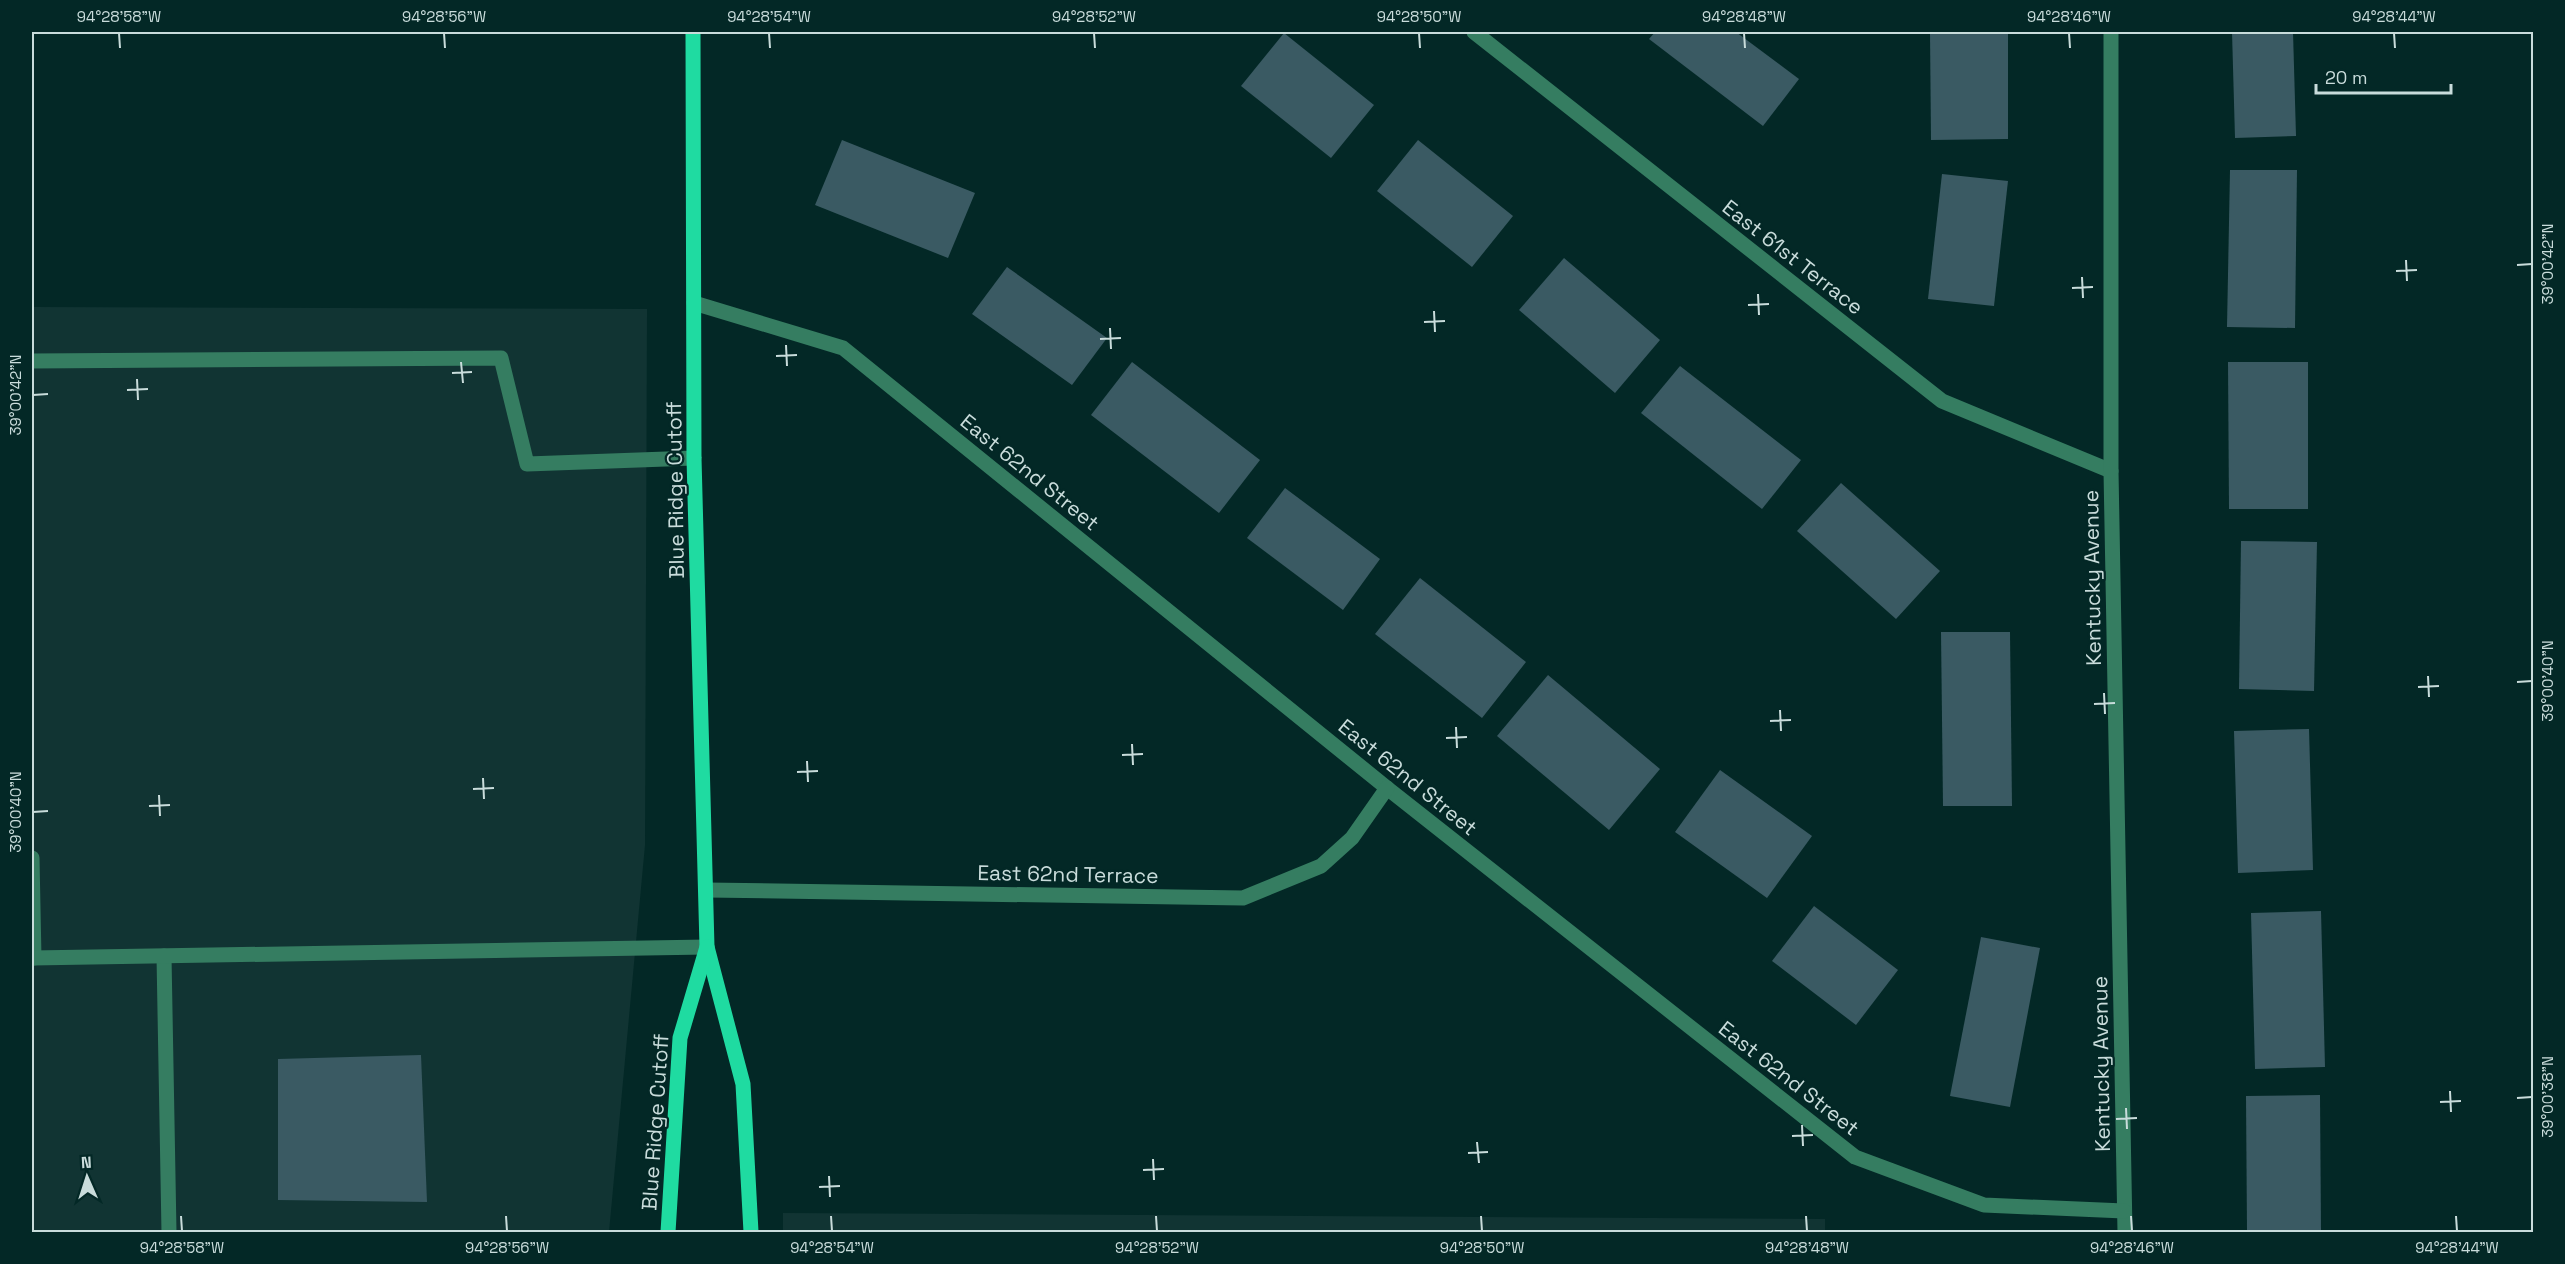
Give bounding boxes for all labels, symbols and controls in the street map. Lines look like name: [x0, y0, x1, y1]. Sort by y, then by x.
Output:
text: 94°28'58"W: [77, 7, 161, 26]
text: 94°28'56"W: [402, 7, 486, 26]
text: 94°28'54"W: [727, 7, 811, 26]
text: 94°28'52"W: [1052, 7, 1136, 26]
text: 94°28'50"W: [1377, 7, 1461, 26]
text: 94°28'48"W: [1702, 7, 1786, 26]
text: 94°28'46"W: [2027, 7, 2111, 26]
text: 94°28'44"W: [2352, 7, 2436, 26]
scale bar: [2316, 57, 2451, 95]
text: 20 m: [2325, 66, 2368, 89]
street label: East 61st Terrace: [1717, 194, 1869, 320]
text: 39°00'42"N: [2538, 223, 2557, 305]
text: 39°00'42"N: [6, 354, 25, 436]
street label: Blue Ridge Cutoff: [660, 401, 690, 579]
street label: East 62nd Street: [955, 408, 1105, 536]
street label: Kentucky Avenue: [2077, 490, 2107, 666]
text: 39°00'40"N: [2538, 640, 2557, 722]
street label: East 62nd Street: [1333, 713, 1483, 841]
text: 39°00'40"N: [6, 771, 25, 853]
street label: East 62nd Terrace: [977, 859, 1159, 889]
street label: Kentucky Avenue: [2086, 976, 2116, 1152]
street label: East 62nd Street: [1713, 1015, 1865, 1141]
street label: Blue Ridge Cutoff: [635, 1033, 675, 1211]
text: 39°00'38"N: [2538, 1056, 2557, 1138]
north arrow: [57, 1147, 117, 1207]
text: N: [80, 1152, 92, 1173]
text: 94°28'58"W: [140, 1238, 224, 1257]
text: 94°28'56"W: [465, 1238, 549, 1257]
text: 94°28'54"W: [790, 1238, 874, 1257]
text: 94°28'52"W: [1115, 1238, 1199, 1257]
text: 94°28'50"W: [1440, 1238, 1524, 1257]
text: 94°28'48"W: [1765, 1238, 1849, 1257]
text: 94°28'46"W: [2090, 1238, 2174, 1257]
text: 94°28'44"W: [2415, 1238, 2499, 1257]

